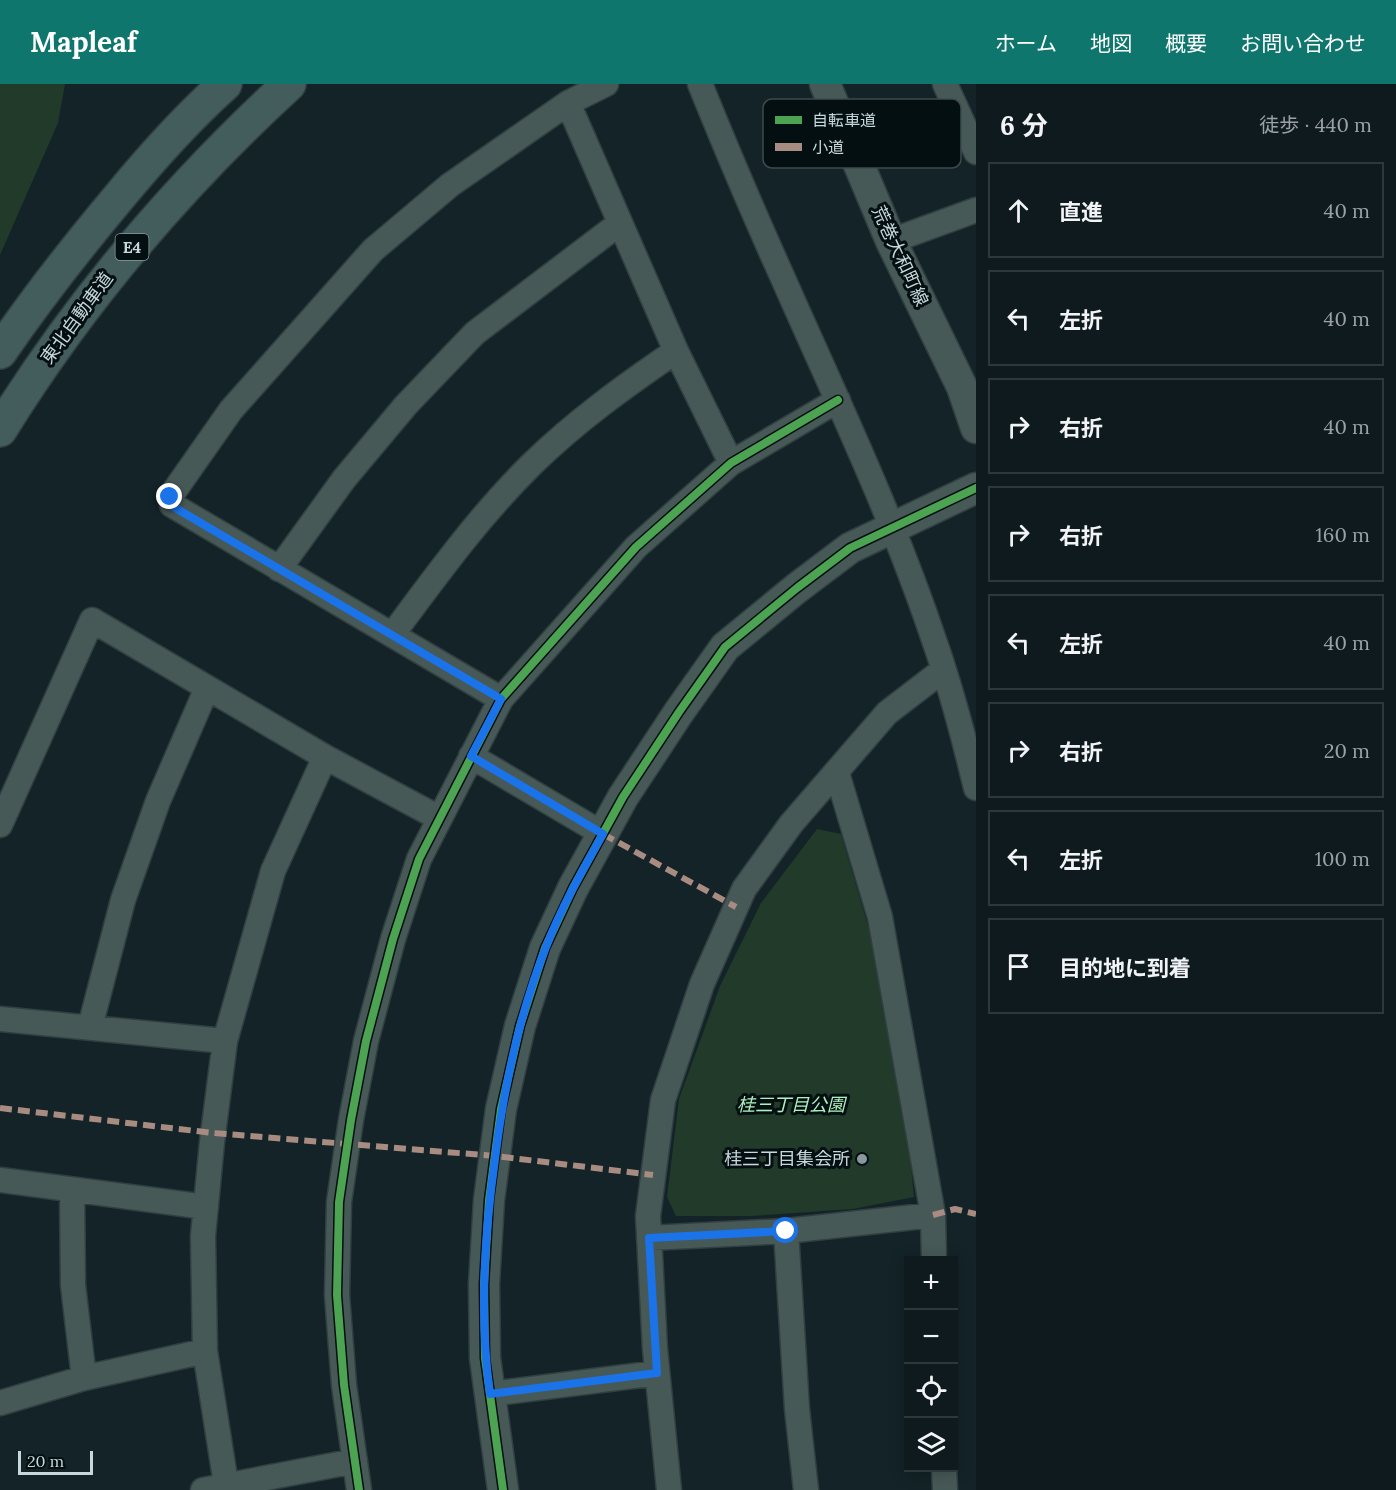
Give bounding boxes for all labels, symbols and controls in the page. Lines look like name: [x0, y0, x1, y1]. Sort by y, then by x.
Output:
text: Mapleaf: [30, 24, 137, 60]
text: ホーム: [995, 30, 1057, 57]
text: 地図: [1090, 30, 1132, 57]
text: 概要: [1165, 30, 1207, 57]
text: お問い合わせ: [1240, 30, 1366, 57]
legend: [763, 99, 961, 168]
text: 6 分: [1000, 109, 1048, 142]
text: 自転車道: [812, 110, 876, 130]
text: 徒歩 · 440 m: [1259, 112, 1372, 137]
text: 小道: [812, 137, 844, 157]
icon: ahead: [1002, 194, 1035, 227]
text: 直進: [1059, 198, 1103, 226]
text: 40 m: [1324, 198, 1370, 223]
street label: 荒巻大和町線: [867, 202, 934, 310]
road number: E4: [116, 234, 148, 260]
street label: 東北自動車道: [36, 267, 118, 368]
icon: left: [1002, 302, 1035, 335]
text: 左折: [1059, 306, 1103, 334]
text: 40 m: [1324, 306, 1370, 331]
icon: right: [1002, 410, 1035, 443]
text: 右折: [1059, 414, 1103, 442]
text: 40 m: [1324, 414, 1370, 439]
route end: [156, 483, 182, 509]
icon: right: [1002, 518, 1035, 551]
text: 右折: [1059, 522, 1103, 550]
text: 160 m: [1316, 522, 1370, 547]
icon: left: [1002, 626, 1035, 659]
text: 左折: [1059, 630, 1103, 658]
text: 40 m: [1324, 630, 1370, 655]
icon: right: [1002, 734, 1035, 767]
text: 右折: [1059, 738, 1103, 766]
text: 20 m: [1324, 738, 1370, 763]
icon: left: [1002, 842, 1035, 875]
text: 左折: [1059, 846, 1103, 874]
text: 100 m: [1315, 846, 1370, 871]
icon: arrive: [1002, 950, 1035, 983]
text: 目的地に到着: [1059, 954, 1191, 982]
park label: 桂三丁目公園: [737, 1093, 848, 1116]
place label: 桂三丁目集会所: [724, 1147, 850, 1170]
marker: 桂三丁目集会所: [855, 1152, 869, 1166]
route start: [772, 1217, 798, 1243]
map controls: [904, 1256, 958, 1472]
button: +: [904, 1256, 958, 1310]
button: −: [904, 1310, 958, 1364]
button: locate: [904, 1364, 958, 1418]
button: layers: [904, 1418, 958, 1472]
scale bar: [18, 1448, 93, 1476]
text: 20 m: [27, 1451, 64, 1471]

